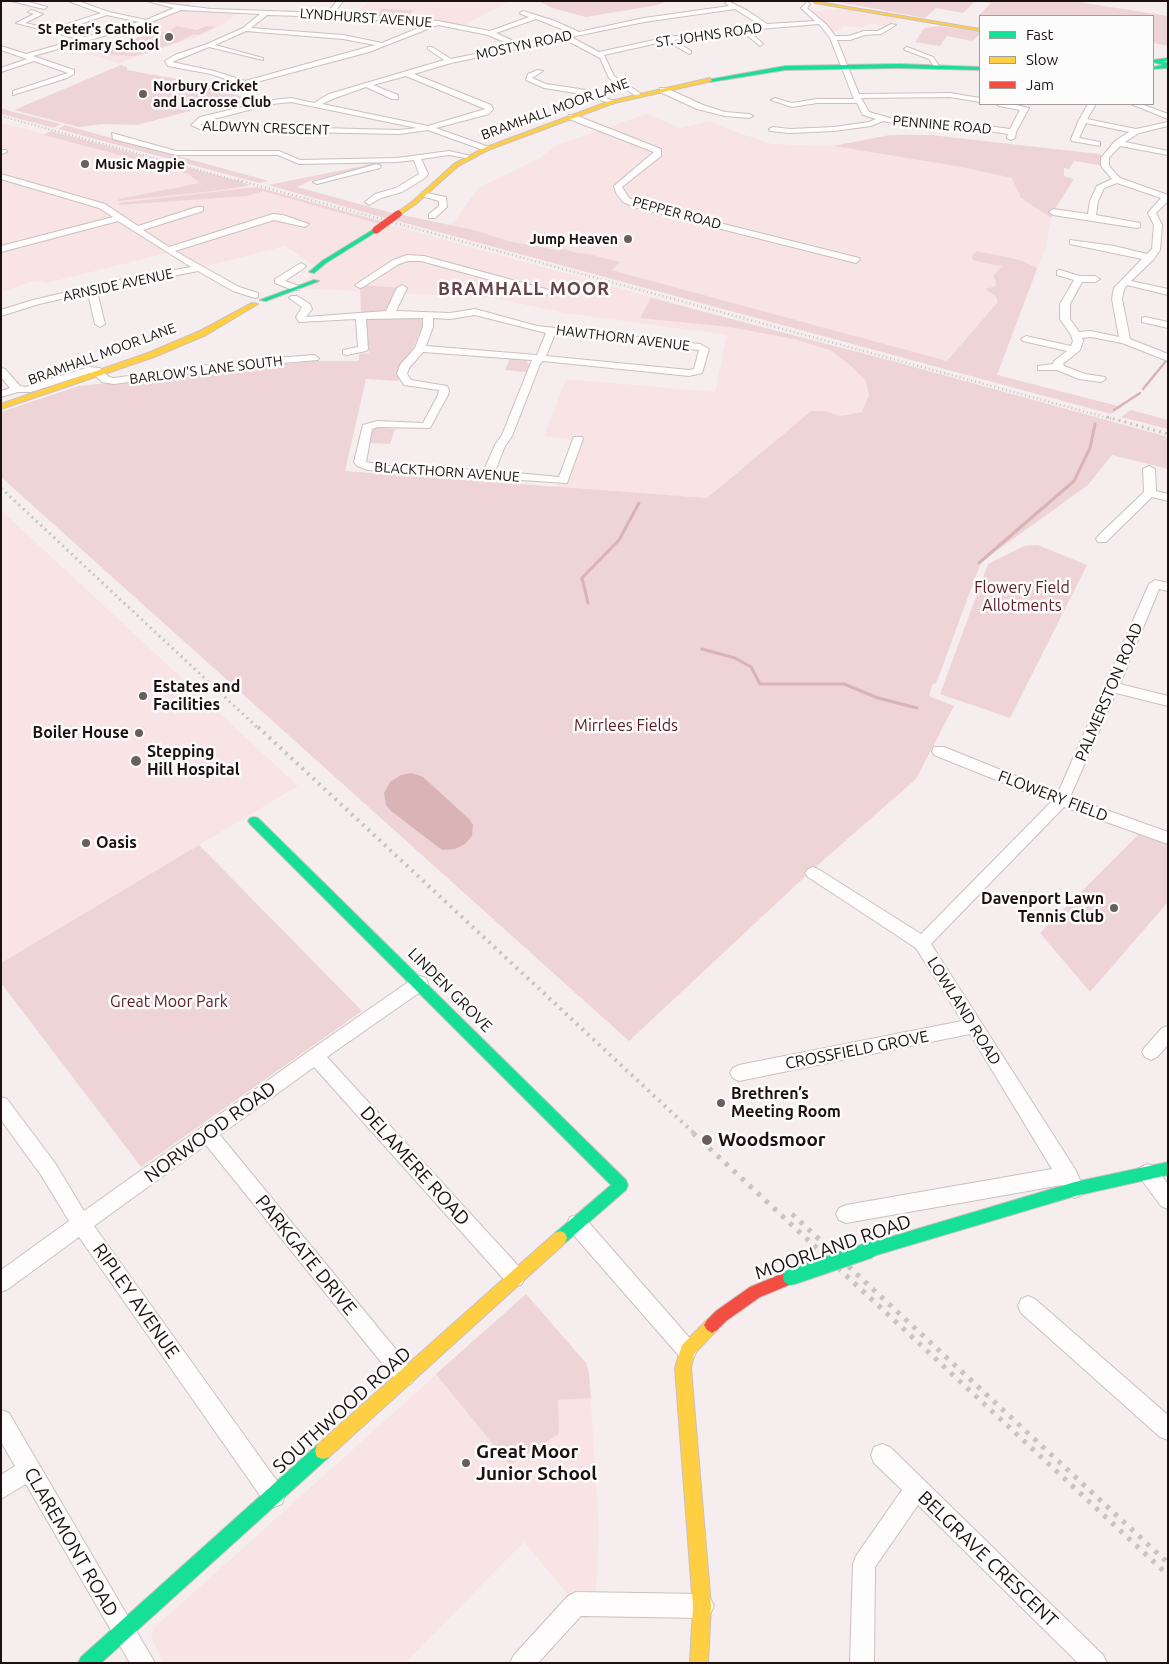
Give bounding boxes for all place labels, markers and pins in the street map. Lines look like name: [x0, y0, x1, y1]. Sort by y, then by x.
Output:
place label: St Peter's Catholic Primary School: [38, 21, 159, 54]
marker: St Peter's Catholic Primary School: [163, 31, 175, 43]
place label: Norbury Cricket and Lacrosse Club: [153, 78, 271, 110]
marker: Norbury Cricket and Lacrosse Club: [137, 88, 149, 100]
place label: Music Magpie: [95, 156, 185, 172]
marker: Music Magpie: [79, 158, 91, 170]
place label: Jump Heaven: [529, 231, 618, 247]
marker: Jump Heaven: [622, 233, 634, 245]
place label: Estates and Facilities: [153, 677, 240, 715]
marker: Estates and Facilities: [137, 690, 149, 702]
place label: Boiler House: [33, 723, 129, 743]
marker: Boiler House: [133, 727, 145, 739]
place label: Stepping Hill Hospital: [147, 742, 240, 780]
marker: Stepping Hill Hospital: [129, 754, 143, 768]
place label: Oasis: [96, 833, 137, 853]
marker: Oasis: [80, 837, 92, 849]
place label: Davenport Lawn Tennis Club: [981, 889, 1104, 927]
marker: Davenport Lawn Tennis Club: [1108, 902, 1120, 914]
place label: Brethren’s Meeting Room: [731, 1084, 841, 1122]
marker: Brethren’s Meeting Room: [715, 1097, 727, 1109]
place label: Woodsmoor: [718, 1129, 826, 1151]
marker: Woodsmoor: [700, 1133, 714, 1147]
place label: Great Moor Junior School: [476, 1441, 597, 1485]
marker: Great Moor Junior School: [460, 1457, 472, 1469]

